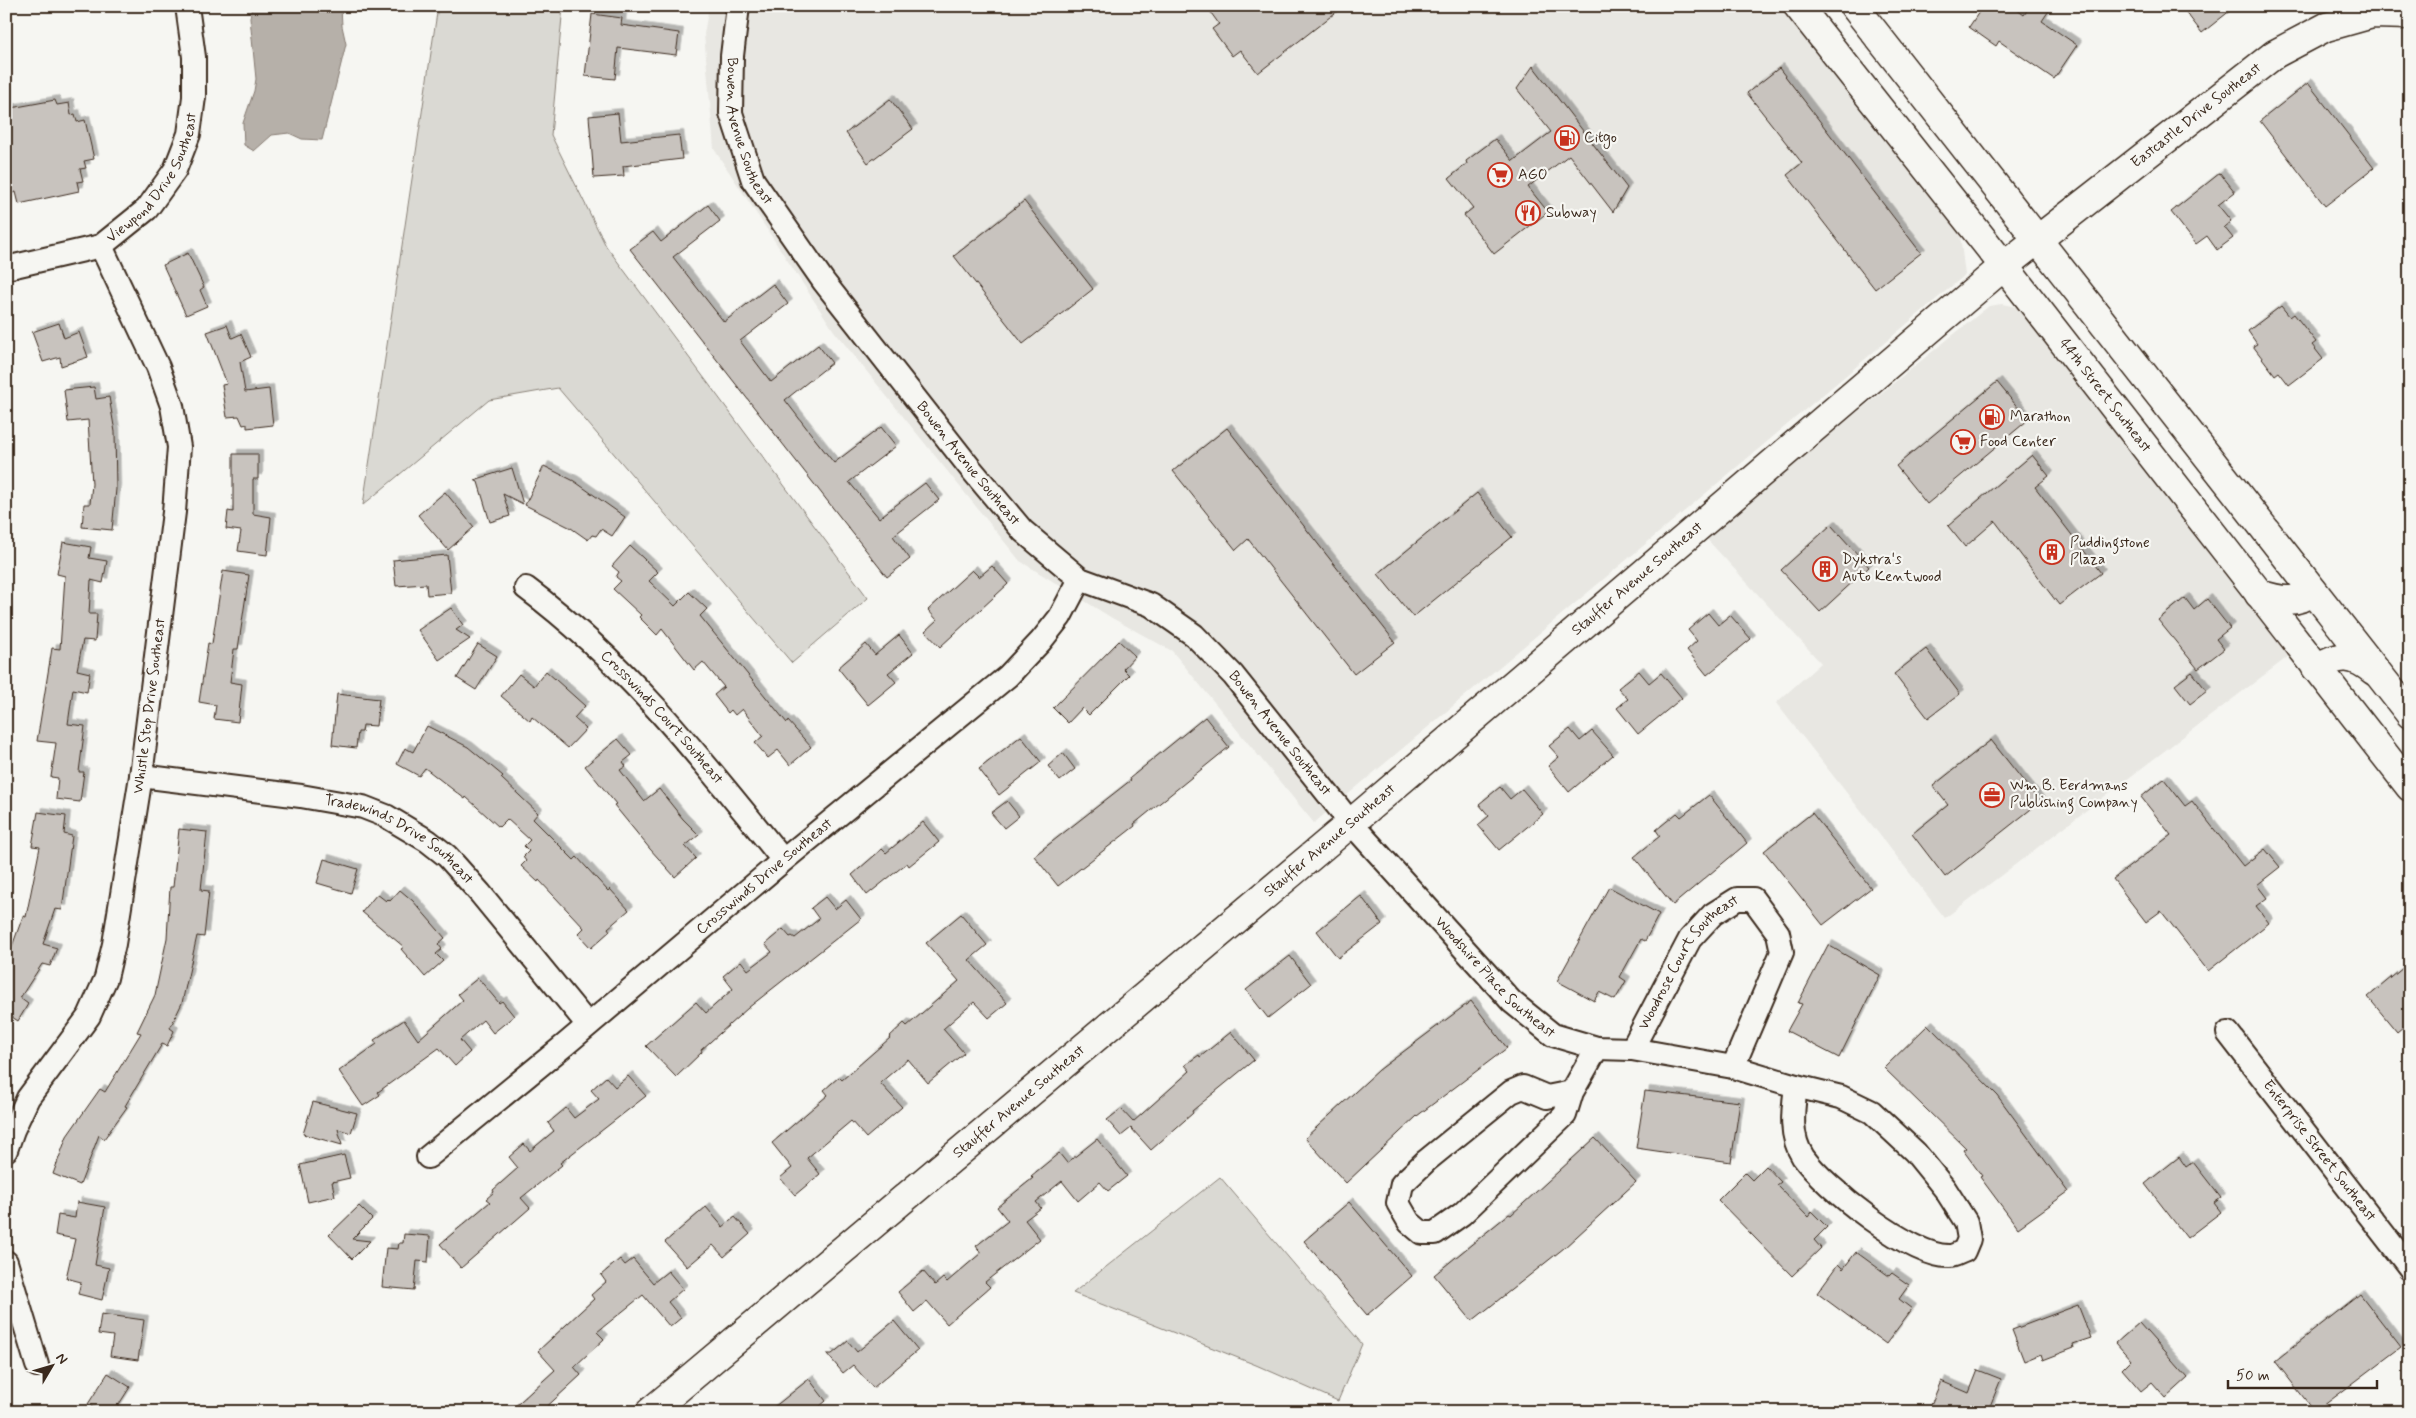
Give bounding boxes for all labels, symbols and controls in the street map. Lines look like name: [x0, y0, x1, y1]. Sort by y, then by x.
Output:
street label: Bowen Avenue Southeast: [721, 57, 778, 210]
street label: Eastcastle Drive Southeast: [2127, 58, 2266, 173]
street label: Viewpond Drive Southeast: [102, 111, 202, 248]
fuel station icon: Citgo: [1554, 125, 1580, 151]
place label: Citgo: [1584, 128, 1617, 149]
supermarket icon: AGO: [1487, 162, 1513, 188]
place label: AGO: [1518, 165, 1548, 185]
restaurant icon: Subway: [1515, 200, 1541, 226]
place label: Subway: [1546, 203, 1597, 223]
street label: 44th Street Southeast: [2054, 334, 2156, 457]
street label: Bowen Avenue Southeast: [912, 397, 1025, 531]
fuel station icon: Marathon: [1979, 404, 2005, 430]
place label: Marathon: [2010, 407, 2071, 427]
supermarket icon: Food Center: [1950, 429, 1976, 455]
place label: Food Center: [1980, 432, 2056, 452]
street label: Stauffer Avenue Southeast: [1568, 517, 1708, 640]
place label: Puddingstone Plaza: [2070, 533, 2150, 570]
building icon: Puddingstone Plaza: [2039, 539, 2065, 565]
place label: Dykstra's Auto Kentwood: [1842, 550, 1942, 587]
building icon: Dykstra's Auto Kentwood: [1812, 556, 1838, 582]
street label: Whistle Stop Drive Southeast: [128, 616, 171, 795]
street label: Crosswinds Court Southeast: [596, 646, 728, 789]
street label: Bowen Avenue Southeast: [1224, 667, 1336, 801]
place label: Wm B. Eerdmans Publishing Company: [2010, 776, 2138, 814]
street label: Stauffer Avenue Southeast: [1260, 779, 1400, 902]
office icon: Wm B. Eerdmans Publishing Company: [1979, 782, 2005, 808]
street label: Tradewinds Drive Southeast: [323, 790, 478, 889]
street label: Crosswinds Drive Southeast: [692, 813, 837, 940]
street label: Woodrose Court Southeast: [1634, 890, 1743, 1033]
street label: Woodshire Place Southeast: [1430, 912, 1560, 1043]
street label: Stauffer Avenue Southeast: [949, 1040, 1090, 1163]
street label: Enterprise Street Southeast: [2258, 1076, 2381, 1226]
north arrow: [28, 1340, 78, 1390]
text: N: [51, 1349, 71, 1368]
scale bar: [2228, 1358, 2377, 1390]
text: 50 m: [2236, 1366, 2270, 1386]

